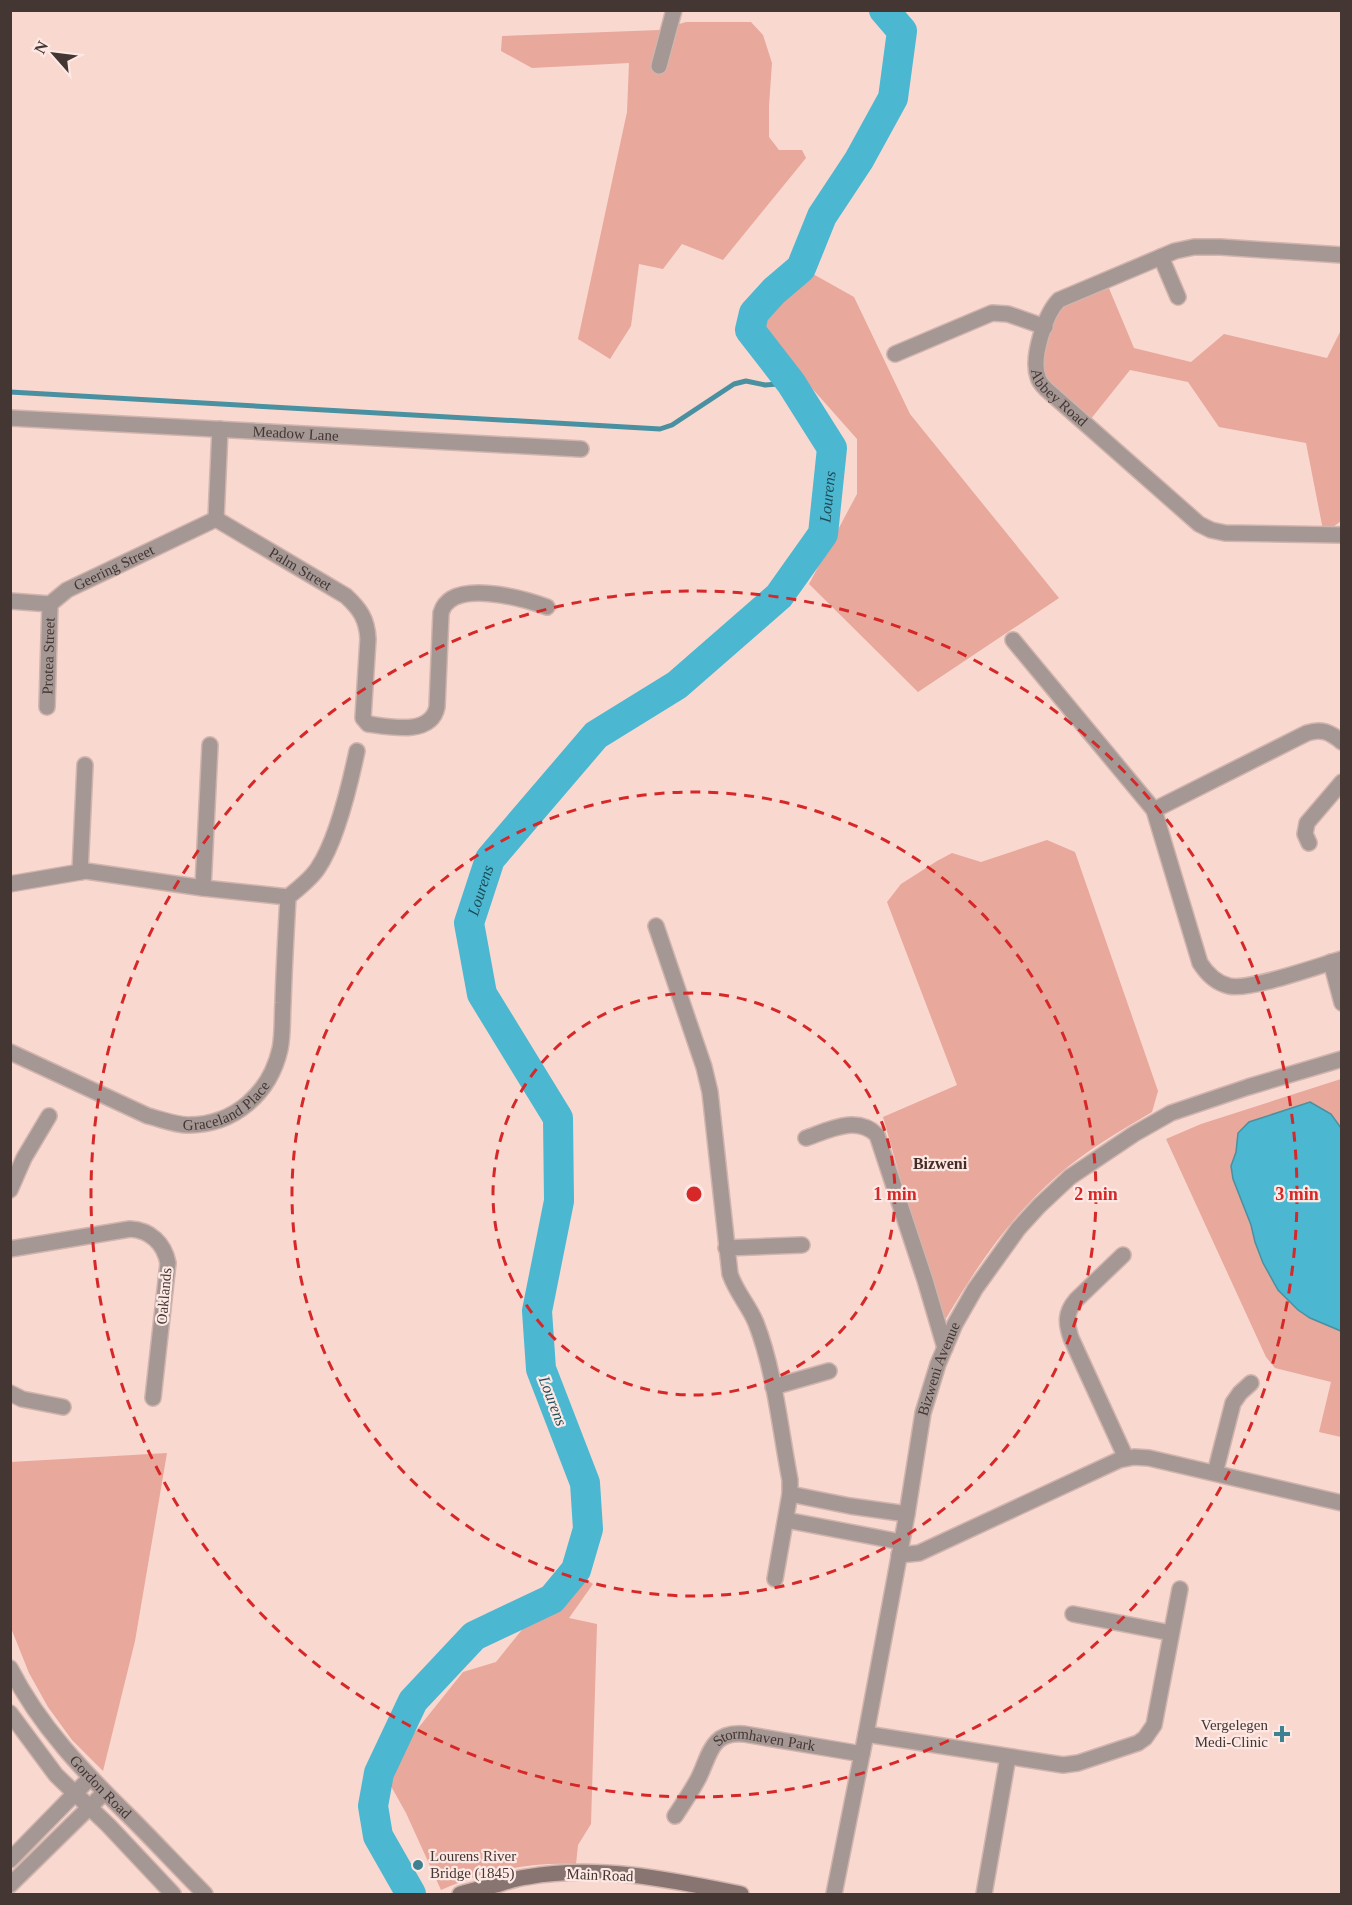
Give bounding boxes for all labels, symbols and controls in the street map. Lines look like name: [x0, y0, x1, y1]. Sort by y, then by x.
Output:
north arrow: [24, 24, 84, 84]
text: N: [31, 38, 52, 56]
street label: Abbey Road: [1028, 367, 1091, 430]
street label: Meadow Lane: [252, 423, 339, 444]
water label: Lourens: [816, 470, 838, 524]
street label: Geering Street: [71, 541, 157, 594]
street label: Palm Street: [266, 544, 335, 594]
street label: Protea Street: [39, 616, 58, 695]
water label: Lourens: [463, 863, 496, 918]
street label: Graceland Place: [183, 1078, 273, 1133]
district label: Bizweni: [913, 1155, 968, 1172]
centre of rings: [684, 1184, 704, 1204]
text: 1 min: [873, 1184, 917, 1204]
text: 2 min: [1074, 1184, 1118, 1204]
text: 3 min: [1275, 1184, 1319, 1204]
street label: Oaklands: [154, 1267, 174, 1325]
street label: Bizweni Avenue: [915, 1319, 963, 1418]
water label: Lourens: [535, 1373, 570, 1428]
place label: Vergelegen Medi-Clinic: [1195, 1717, 1268, 1750]
marker: Vergelegen Medi-Clinic: [1273, 1725, 1291, 1743]
street label: Stormhaven Park: [710, 1726, 817, 1754]
street label: Gordon Road: [66, 1752, 135, 1822]
place label: Lourens River Bridge (1845): [430, 1848, 516, 1882]
marker: Lourens River Bridge (1845): [411, 1858, 425, 1872]
street label: Main Road: [566, 1866, 634, 1884]

